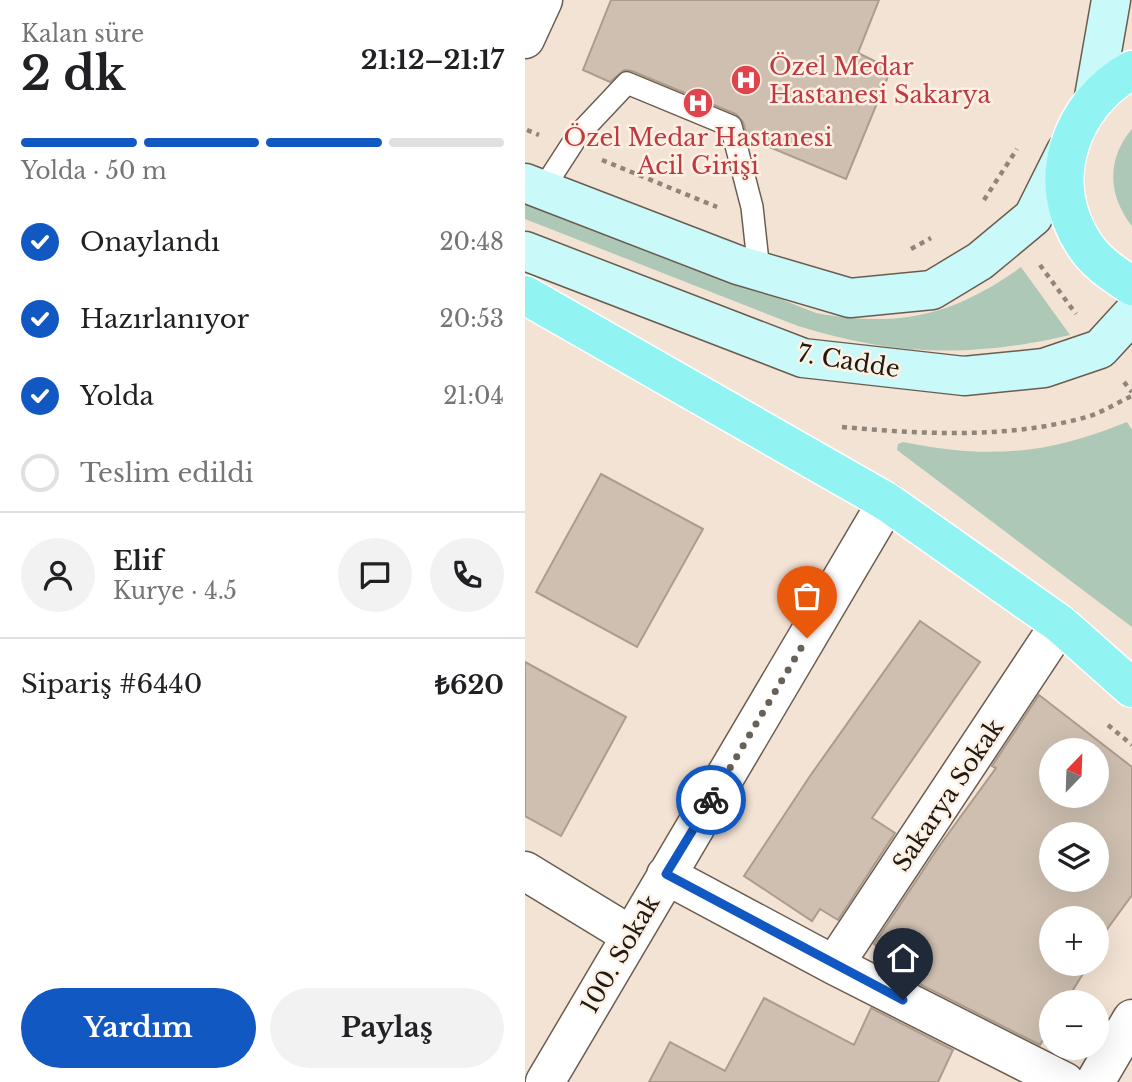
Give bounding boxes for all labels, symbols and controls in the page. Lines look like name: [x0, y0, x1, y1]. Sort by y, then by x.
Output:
text: Kalan süre: [21, 20, 144, 48]
text: 21:12–21:17: [361, 44, 504, 76]
text: 2 dk: [21, 45, 126, 102]
place label: Özel Medar Hastanesi Sakarya: [769, 52, 991, 109]
hospital icon: Özel Medar Hastanesi Sakarya: [729, 63, 763, 97]
hospital icon: Özel Medar Hastanesi Acil Girişi: [681, 86, 715, 120]
place label: Özel Medar Hastanesi Acil Girişi: [564, 123, 833, 180]
text: Yolda · 50 m: [21, 157, 167, 185]
icon: check: [21, 223, 59, 261]
text: Onaylandı: [80, 226, 220, 258]
text: 20:48: [439, 228, 504, 256]
icon: check: [21, 300, 59, 338]
text: Hazırlanıyor: [80, 303, 249, 335]
text: 20:53: [440, 305, 504, 333]
street label: 7. Cadde: [796, 339, 902, 383]
icon: check: [21, 377, 59, 415]
text: Yolda: [80, 380, 154, 412]
text: 21:04: [443, 382, 504, 410]
text: Teslim edildi: [80, 457, 254, 489]
button: person: [21, 538, 95, 612]
button: chat: [338, 538, 412, 612]
button: phone: [430, 538, 504, 612]
text: Elif: [113, 545, 163, 577]
pin: [777, 566, 837, 638]
text: Kurye · 4.5: [113, 577, 237, 605]
icon: bag: [788, 577, 826, 615]
text: Sipariş #6440: [21, 668, 202, 700]
text: ₺620: [435, 669, 504, 701]
street label: Sakarya Sokak: [886, 713, 1010, 877]
north arrow: [1039, 738, 1109, 808]
map controls: [1039, 738, 1109, 1060]
courier: [676, 765, 746, 835]
icon: bike: [692, 781, 730, 819]
button: layers: [1039, 822, 1109, 892]
street label: 100. Sokak: [575, 890, 666, 1018]
button: +: [1039, 906, 1109, 976]
pin: [873, 928, 933, 1000]
icon: home: [884, 939, 922, 977]
button: Yardım: [21, 988, 256, 1068]
button: Paylaş: [270, 988, 504, 1068]
button: −: [1039, 990, 1109, 1060]

